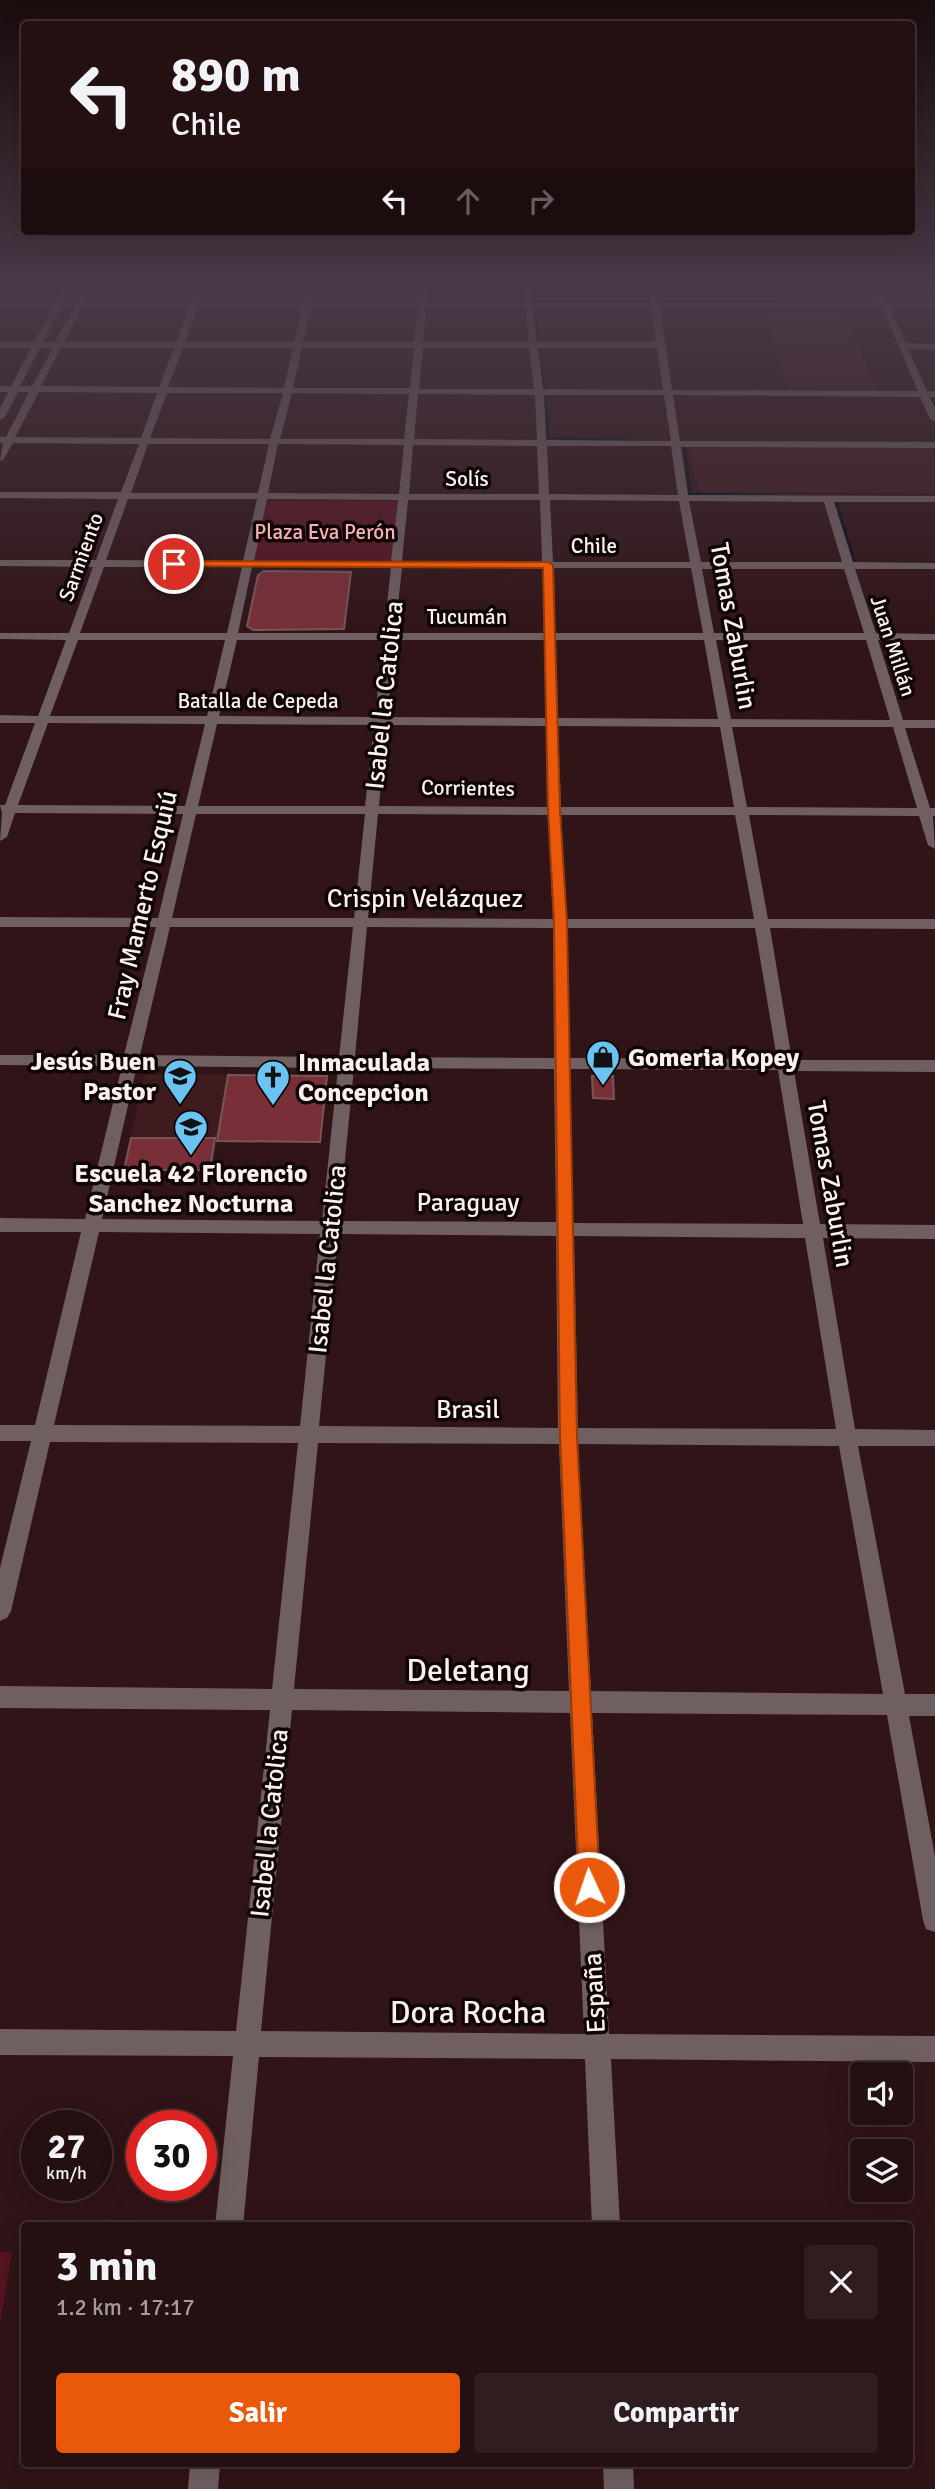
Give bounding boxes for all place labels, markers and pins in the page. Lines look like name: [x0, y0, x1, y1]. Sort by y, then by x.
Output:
pin: [144, 534, 204, 594]
shop icon: Gomeria Kopey: [584, 1038, 622, 1087]
place label: Gomeria Kopey: [628, 1042, 799, 1074]
place label: Jesús Buen Pastor: [30, 1046, 157, 1108]
place label: Inmaculada Concepcion: [298, 1047, 430, 1109]
school or university icon: Jesús Buen Pastor: [161, 1057, 199, 1106]
church icon: Inmaculada Concepcion: [254, 1058, 292, 1107]
school or university icon: Escuela 42 Florencio Sanchez Nocturna: [172, 1108, 210, 1157]
place label: Escuela 42 Florencio Sanchez Nocturna: [74, 1158, 308, 1220]

